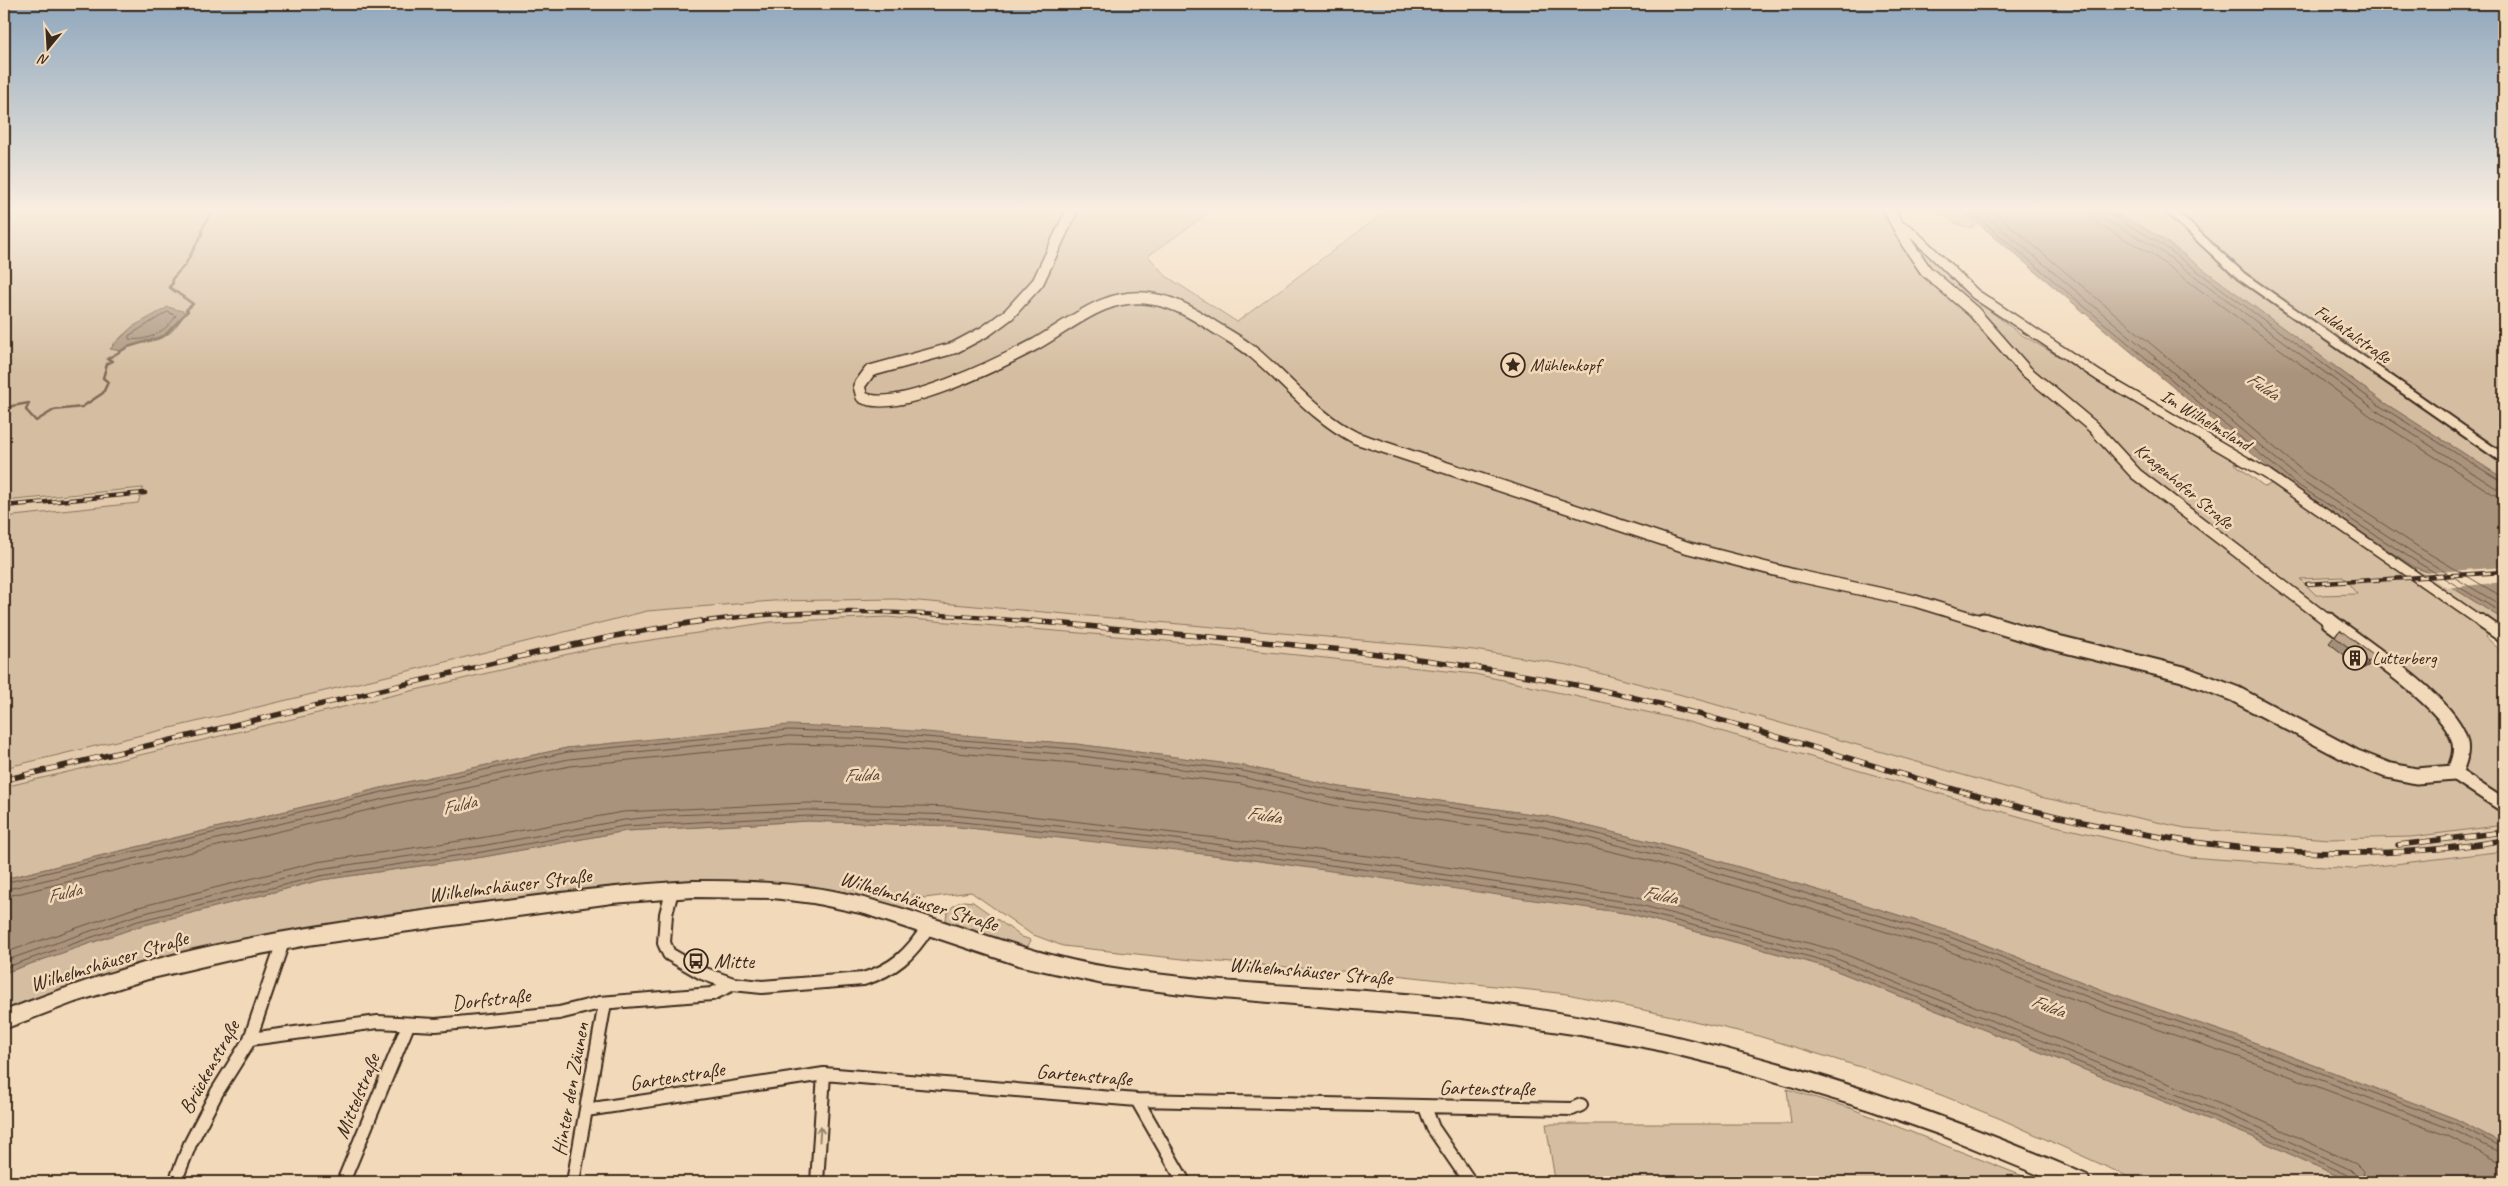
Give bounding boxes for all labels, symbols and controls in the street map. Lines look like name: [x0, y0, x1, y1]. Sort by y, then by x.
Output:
north arrow: [22, 22, 72, 72]
text: N: [35, 50, 51, 69]
street label: Fuldatalstraße: [2311, 300, 2396, 369]
place icon: Mühlenkopf: [1500, 352, 1526, 378]
place label: Mühlenkopf: [1530, 354, 1605, 376]
water label: Fulda: [2242, 366, 2286, 407]
street label: Im Wilhelmsland: [2157, 384, 2258, 457]
street label: Kragenhofer Straße: [2130, 438, 2239, 534]
building icon: Lutterberg: [2342, 645, 2368, 671]
place label: Lutterberg: [2372, 647, 2438, 669]
water label: Fulda: [844, 762, 881, 788]
water label: Fulda: [440, 789, 481, 821]
water label: Fulda: [1245, 800, 1285, 830]
street label: Wilhelmshäuser Straße: [427, 862, 595, 908]
street label: Wilhelmshäuser Straße: [837, 865, 1003, 938]
water label: Fulda: [45, 877, 86, 909]
water label: Fulda: [1641, 880, 1681, 911]
street label: Wilhelmshäuser Straße: [27, 924, 193, 997]
bus stop icon: Mitte: [683, 948, 709, 974]
place label: Mitte: [714, 948, 755, 974]
street label: Wilhelmshäuser Straße: [1228, 951, 1396, 991]
street label: Dorfstraße: [450, 982, 534, 1016]
water label: Fulda: [2028, 989, 2070, 1024]
street label: Brückenstraße: [173, 1014, 246, 1118]
street label: Hinter den Zäunen: [545, 1020, 595, 1158]
street label: Mittelstraße: [328, 1048, 387, 1142]
street label: Gartenstraße: [628, 1055, 728, 1096]
street label: Gartenstraße: [1035, 1058, 1135, 1092]
street label: Gartenstraße: [1439, 1074, 1537, 1102]
one-way arrow: [816, 1126, 825, 1142]

